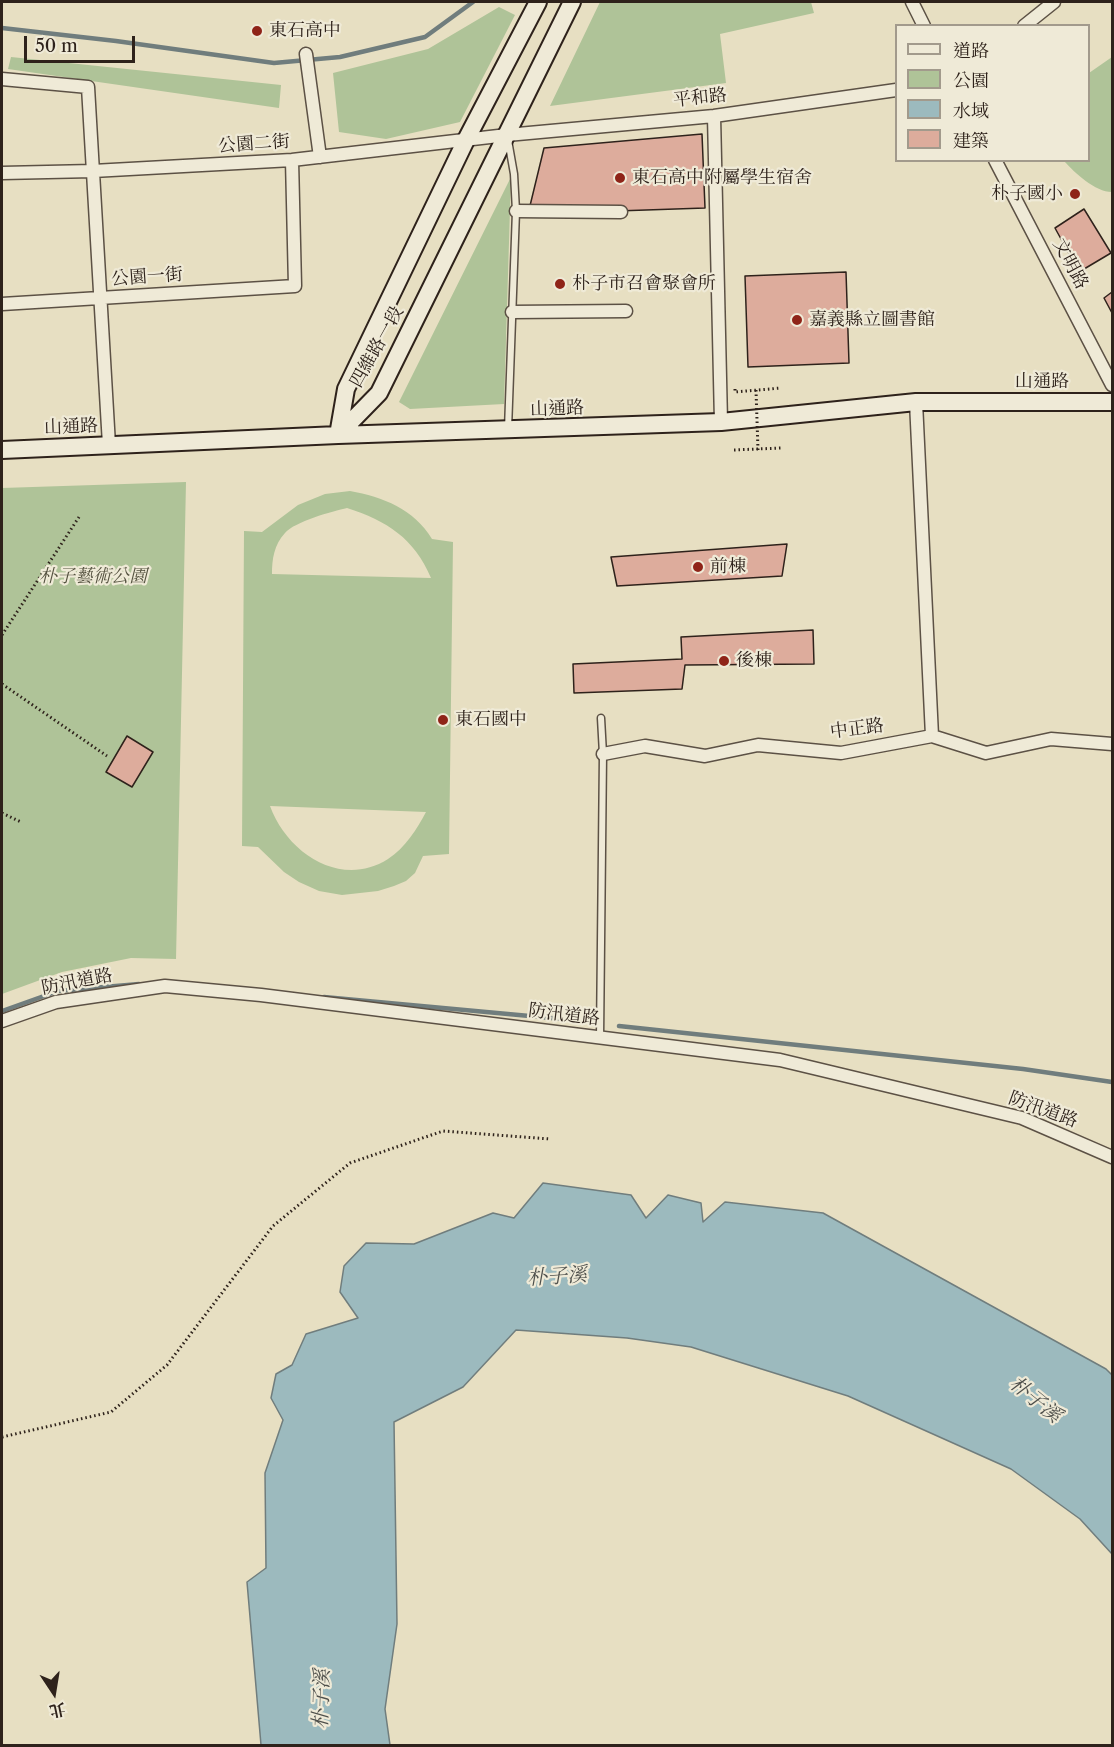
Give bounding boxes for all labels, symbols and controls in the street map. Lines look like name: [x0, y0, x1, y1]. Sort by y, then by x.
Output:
place label: 東石高中: [269, 20, 341, 42]
scale bar: [27, 24, 138, 62]
marker: 東石高中: [250, 24, 264, 38]
legend: [895, 24, 1090, 162]
text: 50 m: [35, 35, 78, 57]
text: 道路: [953, 40, 989, 62]
text: 公園: [953, 70, 989, 92]
street label: 平和路: [672, 84, 728, 112]
text: 水域: [953, 100, 989, 122]
text: 建築: [953, 130, 989, 152]
street label: 公園二街: [217, 131, 291, 157]
place label: 東石高中附屬學生宿舍: [632, 167, 812, 189]
marker: 東石高中附屬學生宿舍: [613, 171, 627, 185]
place label: 朴子國小: [991, 183, 1063, 205]
marker: 朴子國小: [1068, 187, 1082, 201]
street label: 文明路: [1048, 235, 1092, 293]
street label: 公園一街: [110, 264, 184, 290]
place label: 朴子市召會聚會所: [572, 273, 716, 295]
marker: 朴子市召會聚會所: [553, 277, 567, 291]
street label: 四維路一段: [346, 302, 408, 392]
place label: 嘉義縣立圖書館: [809, 309, 935, 331]
marker: 嘉義縣立圖書館: [790, 313, 804, 327]
street label: 山通路: [1015, 371, 1069, 393]
street label: 山通路: [530, 397, 584, 421]
street label: 山通路: [44, 415, 98, 439]
place label: 前棟: [710, 556, 746, 578]
marker: 前棟: [691, 560, 705, 574]
park label: 朴子藝術公園: [39, 566, 147, 588]
place label: 後棟: [736, 650, 772, 672]
marker: 後棟: [717, 654, 731, 668]
place label: 東石國中: [455, 709, 527, 731]
marker: 東石國中: [436, 713, 450, 727]
street label: 中正路: [829, 715, 885, 743]
street label: 防汛道路: [40, 965, 114, 999]
street label: 防汛道路: [527, 1000, 601, 1030]
street label: 防汛道路: [1005, 1088, 1081, 1132]
water label: 朴子溪: [526, 1263, 588, 1291]
water label: 朴子溪: [1004, 1372, 1066, 1428]
north arrow: [24, 1663, 84, 1723]
water label: 朴子溪: [309, 1669, 335, 1729]
text: 北: [48, 1699, 68, 1722]

